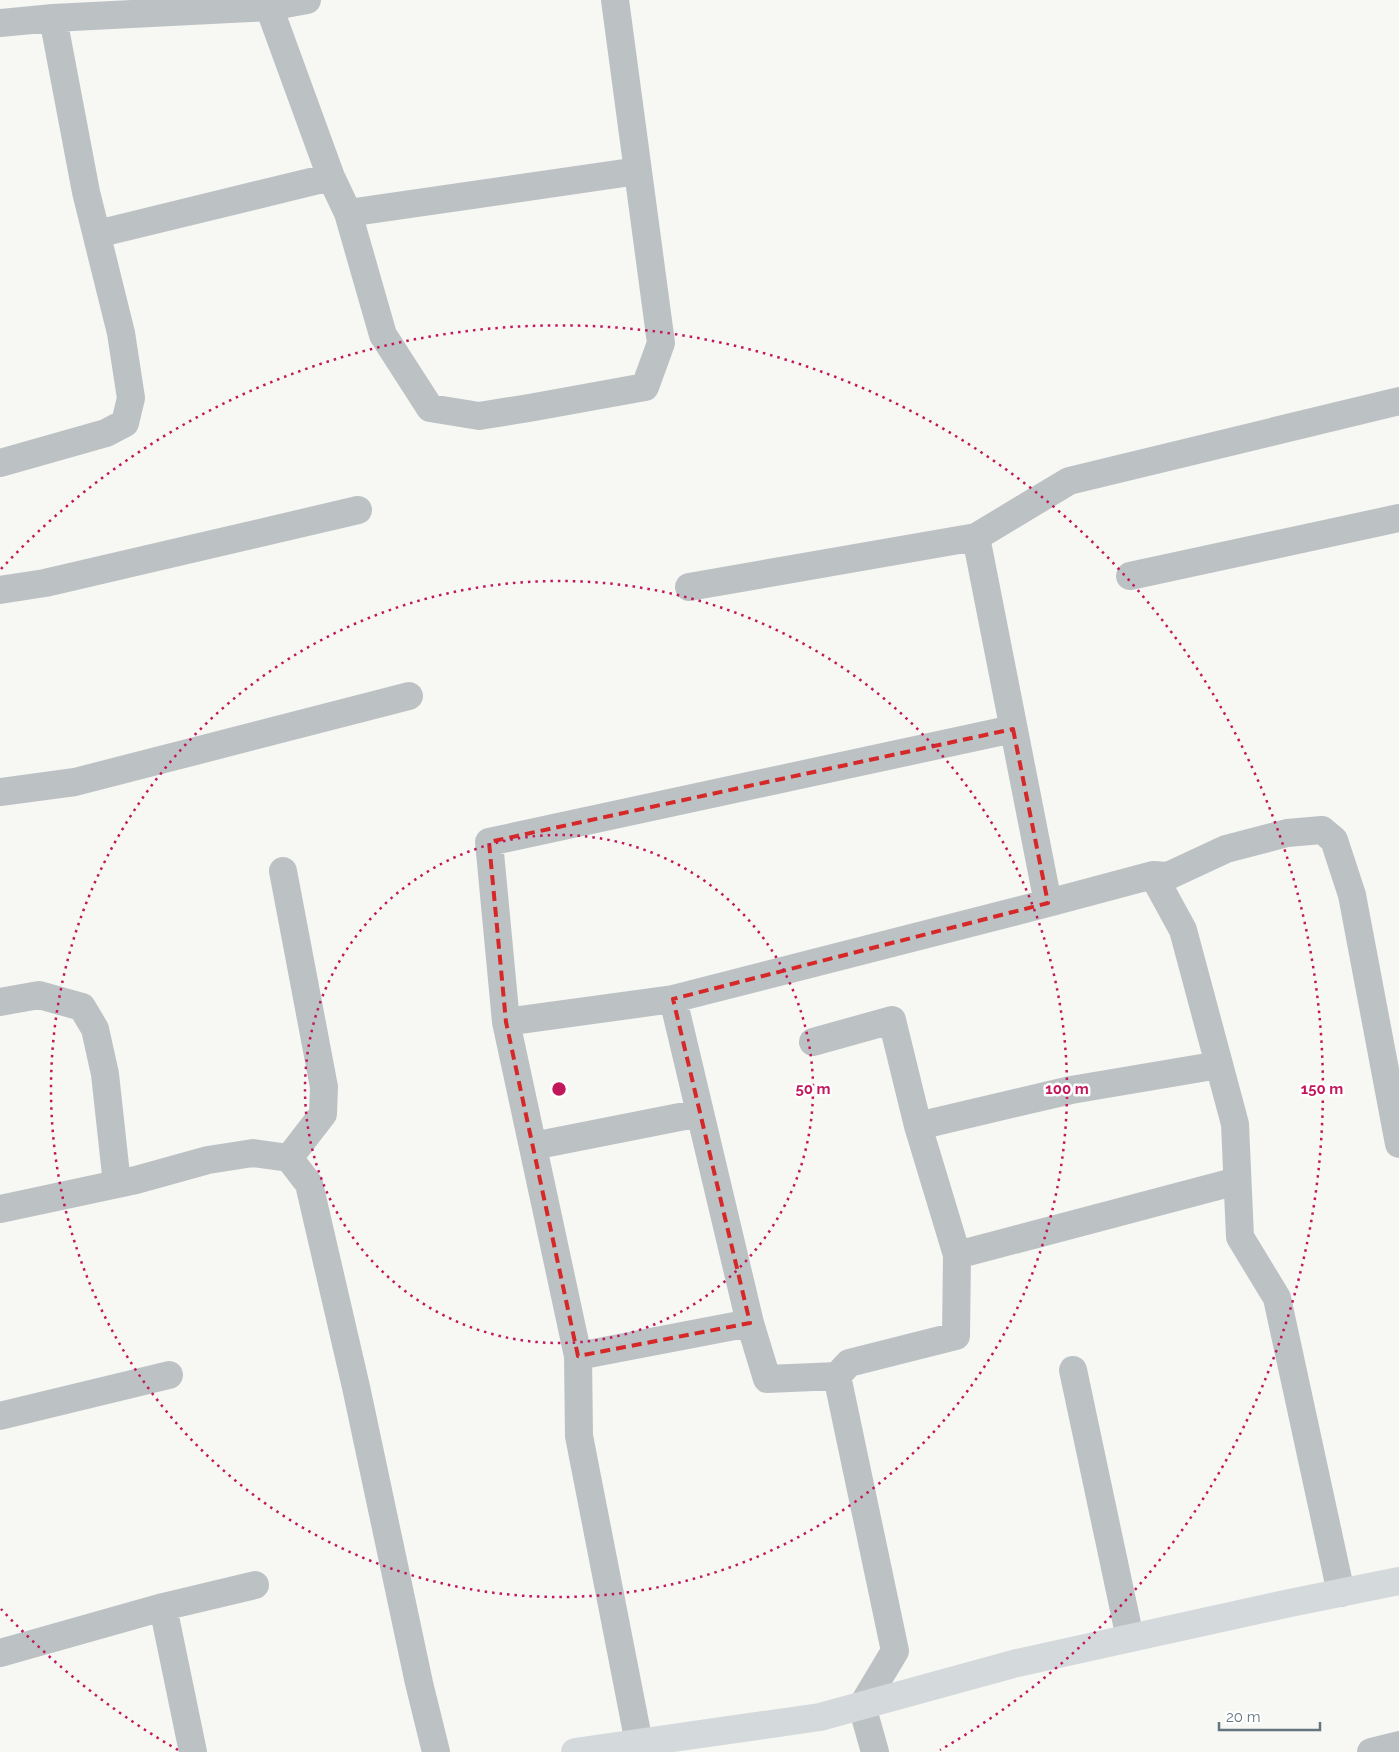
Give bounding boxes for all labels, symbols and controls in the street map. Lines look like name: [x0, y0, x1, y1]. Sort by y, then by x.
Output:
centre of rings: [550, 1080, 568, 1098]
text: 50 m: [795, 1080, 831, 1098]
text: 100 m: [1045, 1080, 1089, 1098]
text: 150 m: [1301, 1080, 1343, 1098]
scale bar: [1219, 1700, 1320, 1732]
text: 20 m: [1226, 1708, 1261, 1726]

